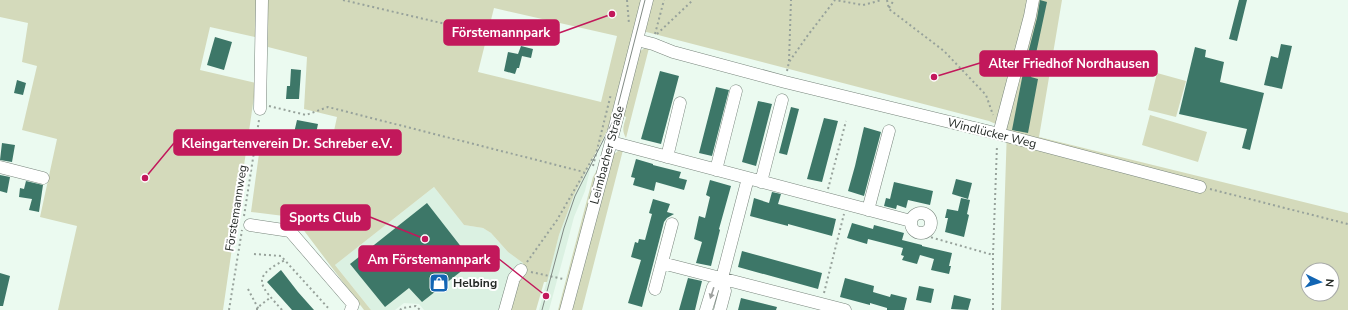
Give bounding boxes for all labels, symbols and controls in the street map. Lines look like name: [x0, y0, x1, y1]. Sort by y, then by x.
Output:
callout: Förstemannpark: [444, 20, 559, 45]
text: Förstemannpark: [452, 24, 551, 42]
callout: Alter Friedhof Nordhausen: [980, 51, 1157, 76]
text: Alter Friedhof Nordhausen: [988, 55, 1150, 73]
street label: Leimbacher Straße: [586, 104, 628, 206]
street label: Windlücker Weg: [946, 114, 1038, 152]
callout: Kleingartenverein Dr. Schreber e.V.: [174, 130, 401, 155]
text: Kleingartenverein Dr. Schreber e.V.: [181, 135, 393, 153]
street label: Förstemannweg: [221, 164, 251, 252]
callout: Sports Club: [281, 205, 370, 230]
text: Sports Club: [289, 209, 361, 227]
callout: Am Förstemannpark: [359, 246, 499, 271]
text: Am Förstemannpark: [367, 251, 492, 269]
north arrow: [1300, 262, 1340, 302]
shop icon: Helbing: [428, 272, 450, 294]
place label: Helbing: [453, 275, 497, 291]
text: N: [1322, 278, 1337, 288]
one-way arrow: [708, 287, 714, 299]

